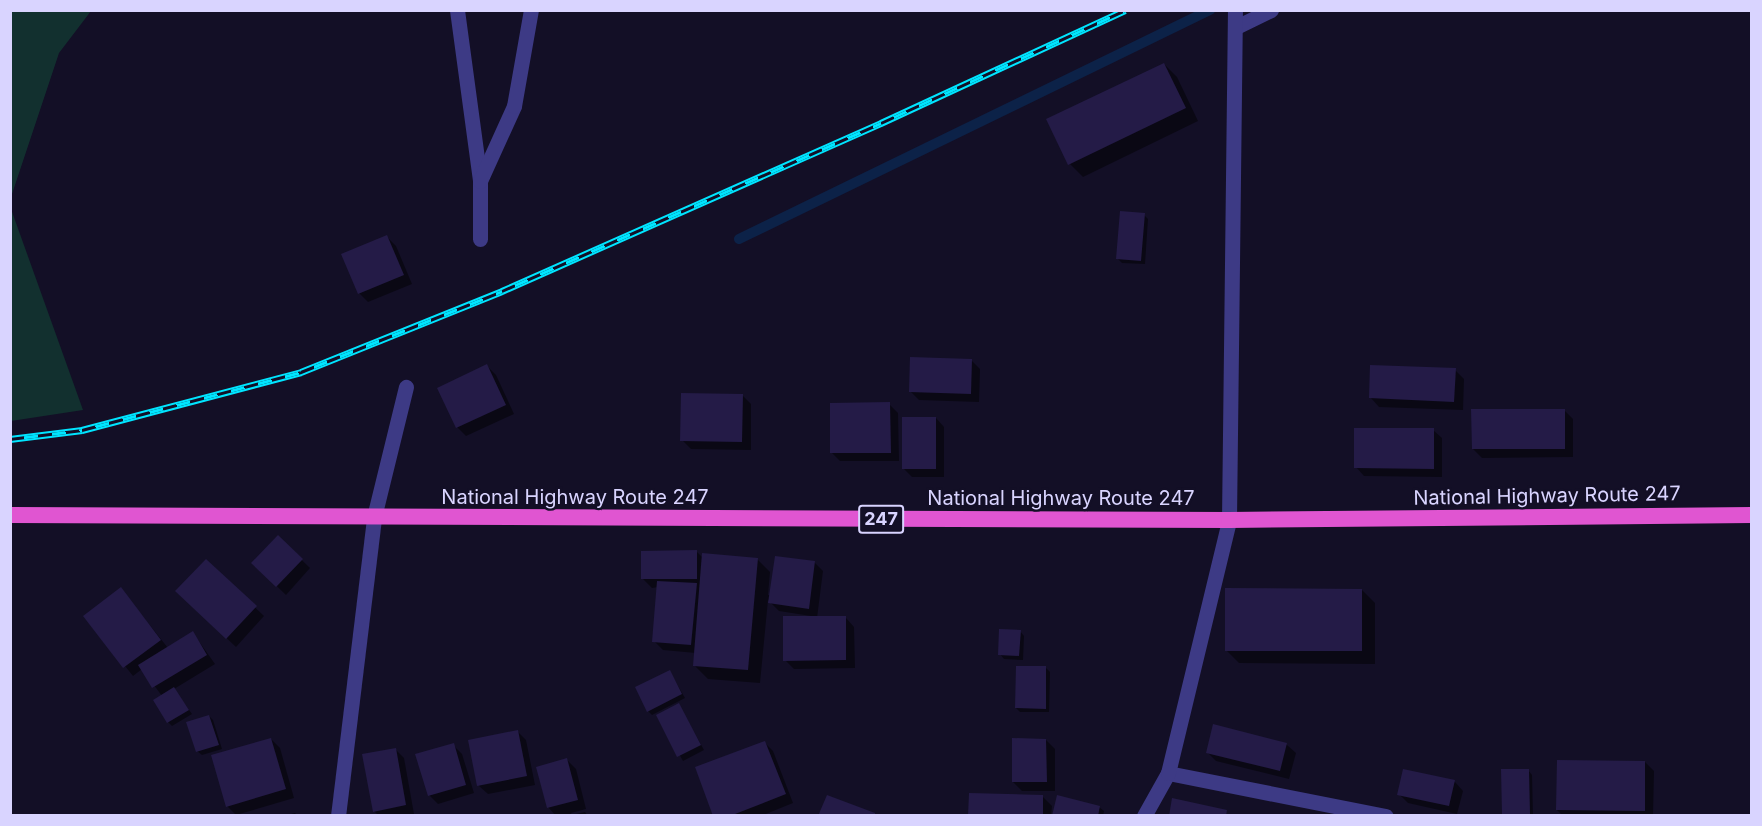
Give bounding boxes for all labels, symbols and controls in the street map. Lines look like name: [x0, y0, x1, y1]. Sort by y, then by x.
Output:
street label: National Highway Route 247: [1413, 482, 1681, 510]
street label: National Highway Route 247: [441, 485, 709, 509]
street label: National Highway Route 247: [927, 486, 1195, 510]
road number: 247: [857, 504, 905, 534]

